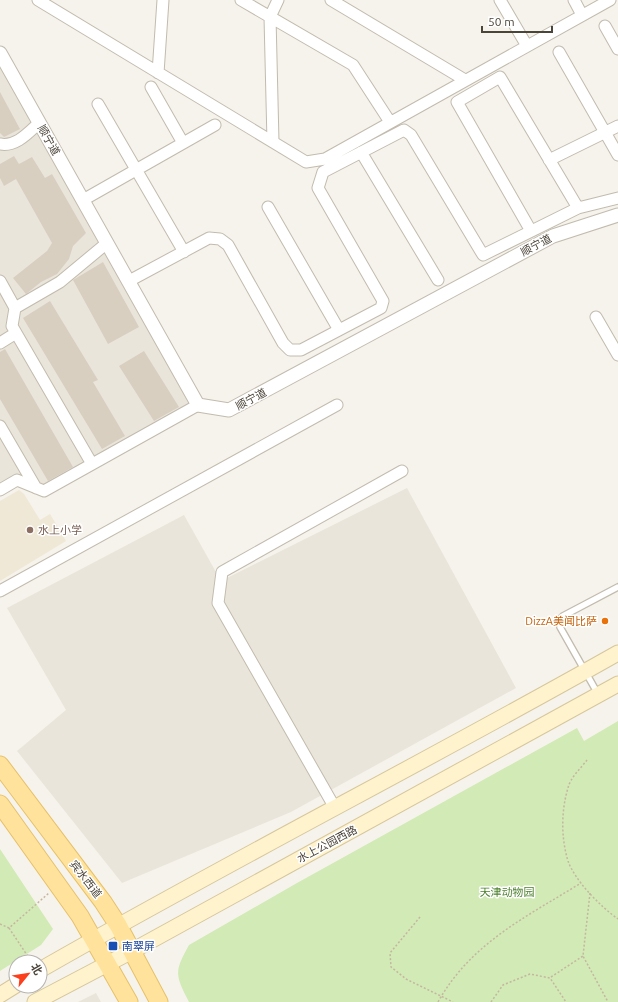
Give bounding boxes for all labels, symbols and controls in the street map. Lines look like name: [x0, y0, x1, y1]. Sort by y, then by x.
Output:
scale bar: [482, 8, 552, 34]
text: 50 m: [488, 15, 515, 28]
street label: 顺宁道: [36, 123, 62, 157]
street label: 顺宁道: [519, 232, 553, 258]
street label: 顺宁道: [234, 386, 268, 412]
place label: 水上小学: [38, 524, 82, 536]
marker: 水上小学: [25, 525, 35, 535]
place label: DizzA美闻比萨: [525, 615, 597, 627]
marker: DizzA美闻比萨: [600, 616, 610, 626]
street label: 水上公园西路: [295, 823, 359, 865]
street label: 宾水西道: [68, 858, 104, 900]
park label: 天津动物园: [480, 886, 535, 898]
marker: 南翠屏: [107, 940, 119, 952]
place label: 南翠屏: [122, 940, 155, 952]
north arrow: [8, 954, 48, 994]
text: 北: [29, 961, 45, 977]

